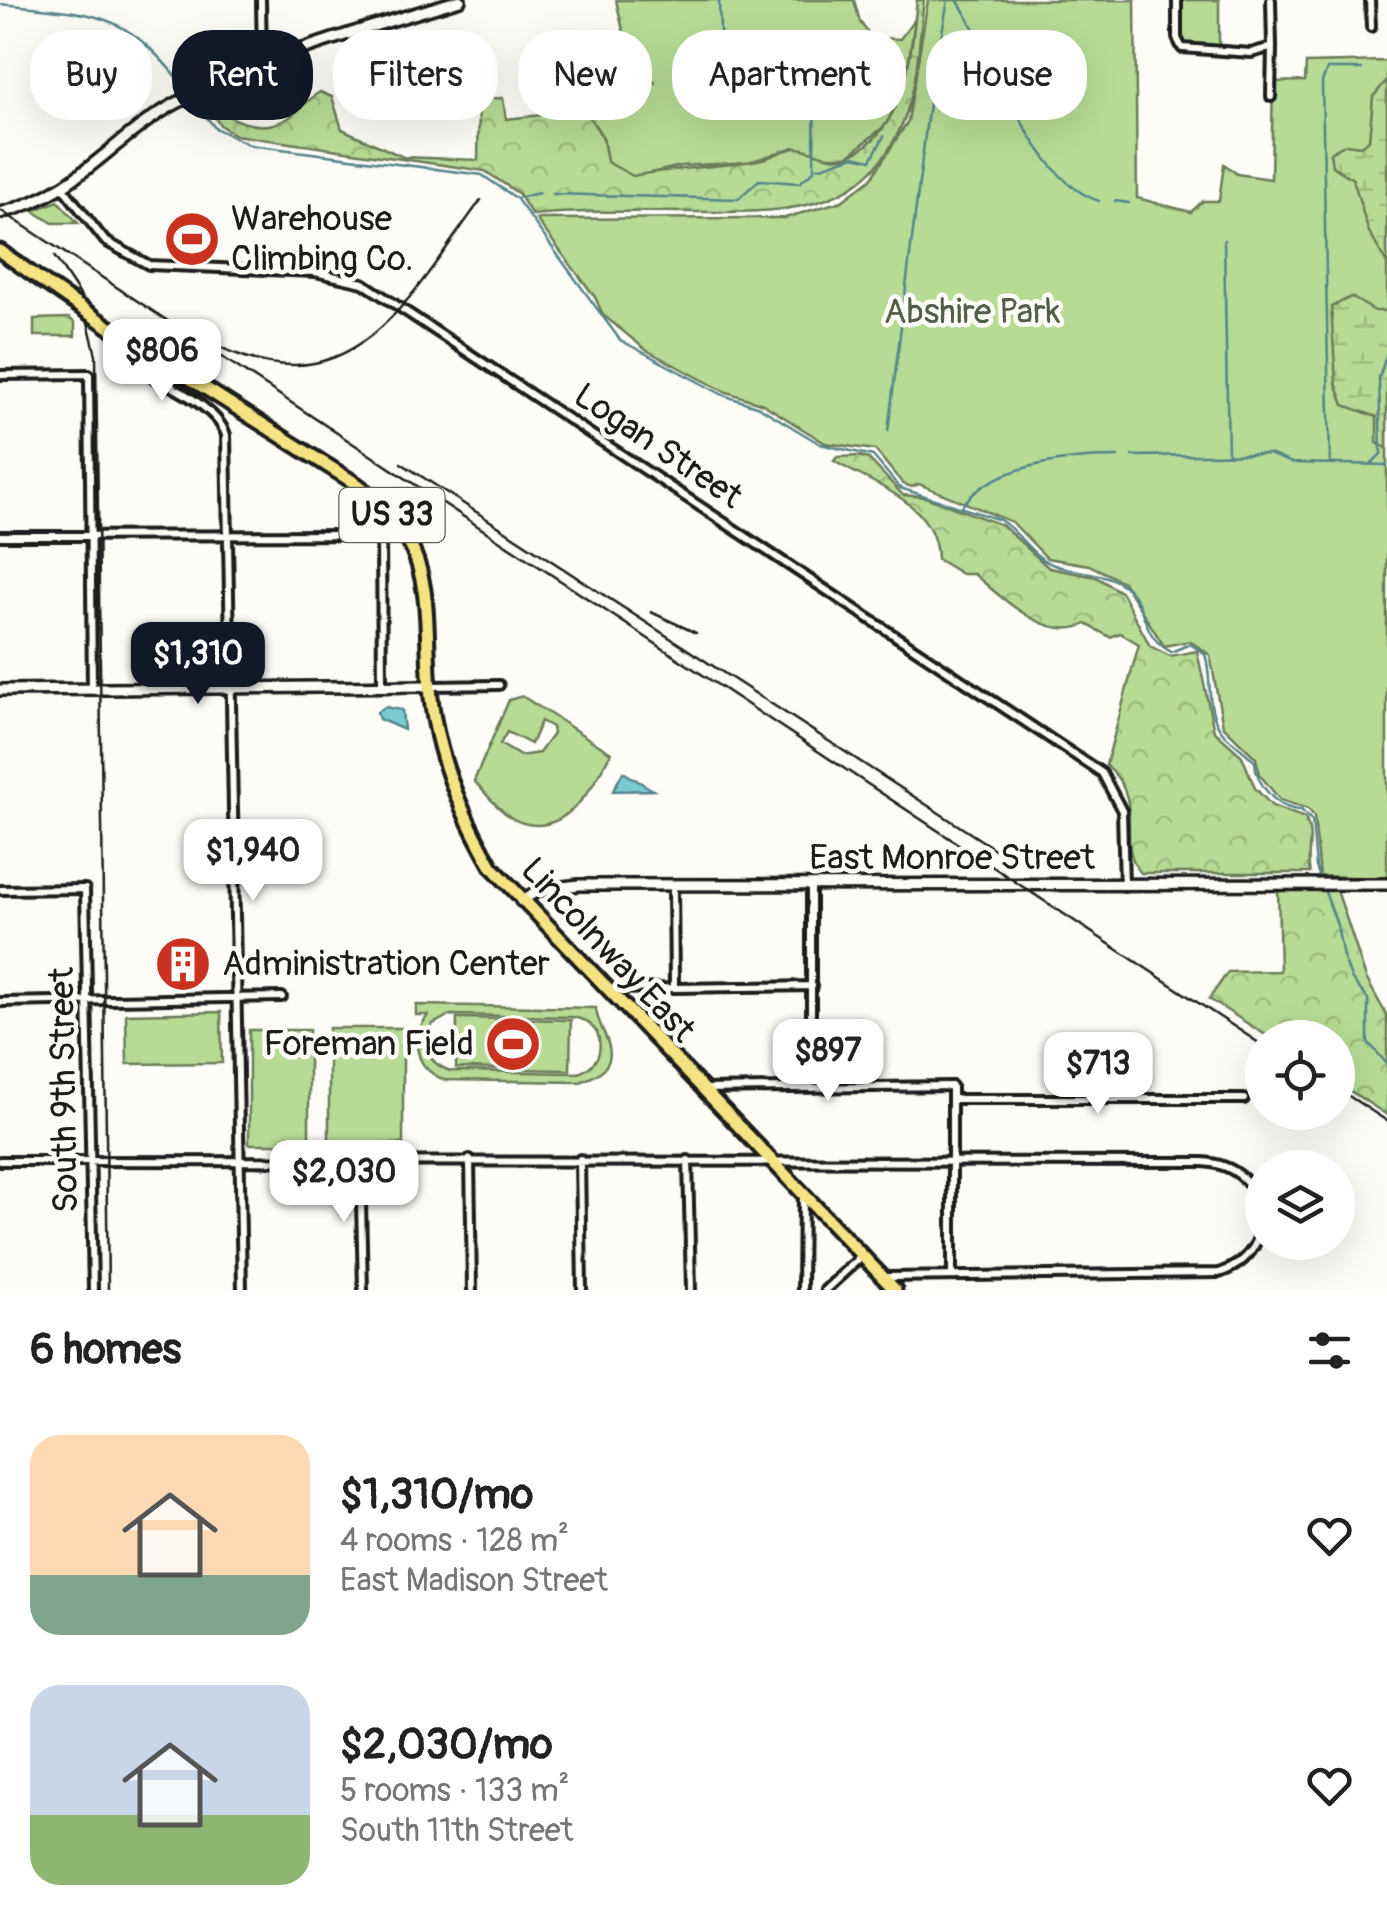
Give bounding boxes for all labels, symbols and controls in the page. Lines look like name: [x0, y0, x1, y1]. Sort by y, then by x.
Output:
chip: Buy: [30, 30, 152, 120]
chip: Rent: [172, 30, 313, 120]
chip: Filters: [333, 30, 498, 120]
chip: New: [518, 30, 652, 120]
chip: Apartment: [672, 30, 906, 120]
chip: House: [926, 30, 1087, 120]
place label: Warehouse Climbing Co.: [231, 197, 414, 281]
sports icon: Warehouse Climbing Co.: [162, 209, 222, 269]
park label: Abshire Park: [884, 290, 1061, 334]
pin: $806: [103, 319, 221, 404]
text: $806: [125, 331, 199, 371]
street label: Logan Street: [565, 374, 751, 519]
road number: US 33: [340, 488, 444, 542]
pin: $1,310: [117, 622, 279, 707]
text: $1,310: [153, 634, 243, 674]
pin: $1,940: [172, 819, 334, 904]
text: $1,940: [206, 831, 300, 871]
street label: East Monroe Street: [809, 836, 1096, 880]
street label: Lincolnway East: [511, 848, 705, 1052]
building icon: Administration Center: [153, 934, 213, 994]
place label: Administration Center: [222, 942, 550, 986]
street label: South 9th Street: [40, 966, 88, 1213]
sports icon: Foreman Field: [483, 1014, 543, 1074]
pin: $897: [769, 1019, 887, 1104]
map controls: [1245, 1020, 1355, 1260]
button: locate: [1245, 1020, 1355, 1130]
place label: Foreman Field: [263, 1022, 474, 1066]
text: $897: [795, 1031, 861, 1071]
pin: $713: [1039, 1032, 1157, 1117]
text: $713: [1066, 1044, 1130, 1084]
pin: $2,030: [263, 1140, 425, 1225]
button: layers: [1245, 1150, 1355, 1260]
text: $2,030: [292, 1152, 396, 1192]
icon: filters: [1302, 1323, 1357, 1378]
text: 6 homes: [30, 1324, 181, 1376]
text: $1,310/mo: [340, 1469, 533, 1521]
icon: home: [110, 1475, 230, 1595]
icon: heart: [1302, 1508, 1357, 1563]
text: 4 rooms · 128 m²: [340, 1521, 569, 1561]
text: East Madison Street: [340, 1561, 608, 1601]
text: $2,030/mo: [340, 1719, 553, 1771]
icon: home: [110, 1725, 230, 1845]
icon: heart: [1302, 1758, 1357, 1813]
text: 5 rooms · 133 m²: [340, 1771, 570, 1811]
text: South 11th Street: [340, 1811, 573, 1851]

